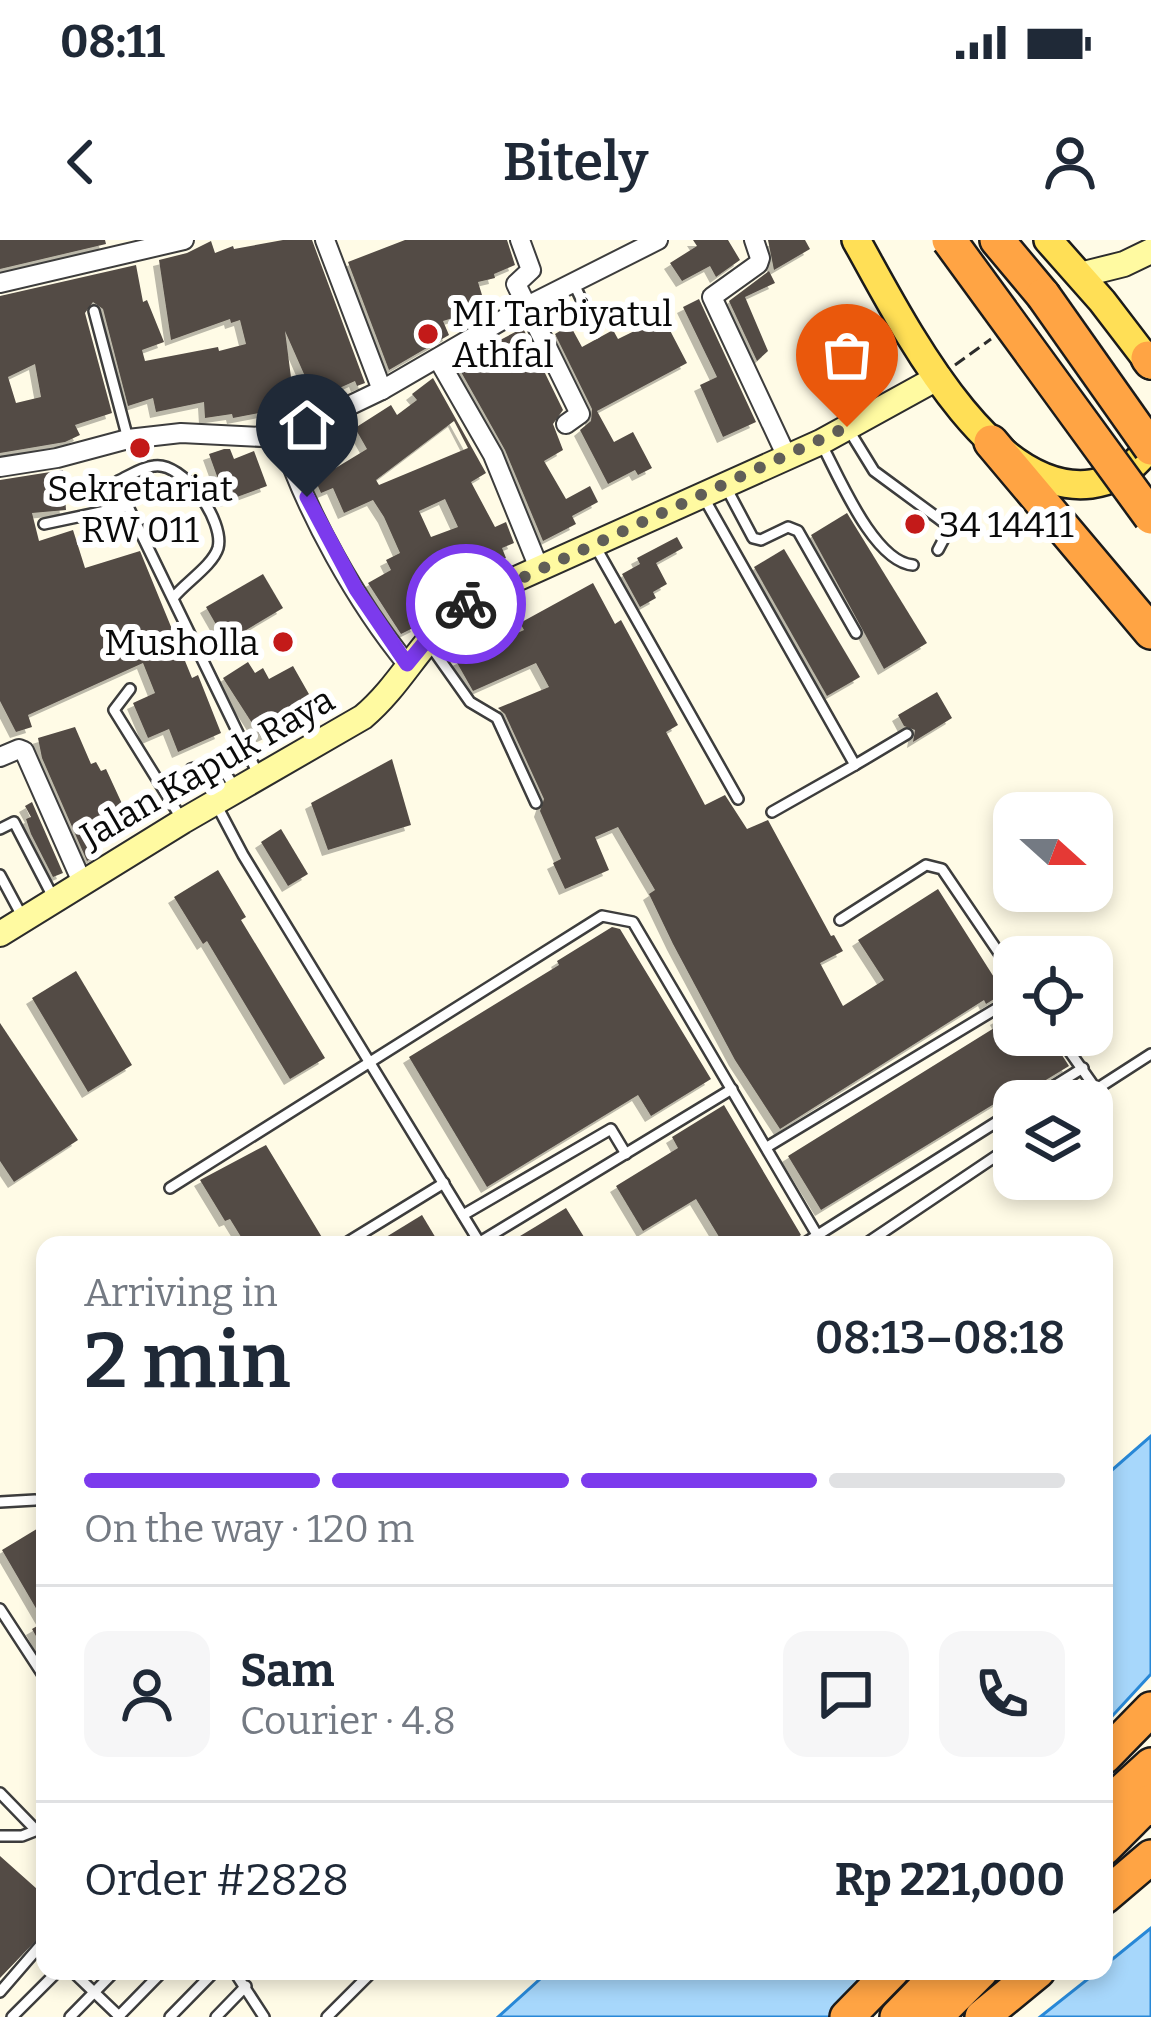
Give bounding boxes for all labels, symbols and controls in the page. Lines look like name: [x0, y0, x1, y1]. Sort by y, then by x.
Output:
text: 08:11: [60, 15, 165, 69]
icon: back: [48, 129, 114, 195]
icon: person: [1037, 129, 1103, 195]
text: Bitely: [503, 130, 648, 194]
place label: MI Tarbiyatul Athfal: [452, 292, 673, 377]
pin: [796, 304, 898, 427]
marker: MI Tarbiyatul Athfal: [415, 321, 441, 347]
icon: bag: [814, 322, 880, 388]
pin: [256, 374, 358, 497]
icon: home: [274, 392, 340, 458]
marker: Sekretariat RW 011: [127, 435, 153, 461]
place label: Sekretariat RW 011: [47, 467, 233, 552]
place label: 34 14411: [939, 503, 1074, 547]
marker: 34 14411: [902, 511, 928, 537]
courier: [406, 544, 526, 664]
icon: bike: [433, 571, 499, 637]
place label: Musholla: [104, 621, 259, 665]
marker: Musholla: [270, 629, 296, 655]
street label: Jalan Kapuk Raya: [72, 677, 342, 859]
north arrow: [993, 792, 1113, 912]
map controls: [993, 792, 1113, 1200]
button: locate: [993, 936, 1113, 1056]
button: layers: [993, 1080, 1113, 1200]
text: Arriving in: [84, 1270, 278, 1316]
text: 08:13–08:18: [815, 1311, 1065, 1365]
text: 2 min: [84, 1314, 291, 1408]
text: On the way · 120 m: [84, 1506, 414, 1552]
button: person: [84, 1631, 210, 1757]
button: chat: [783, 1631, 909, 1757]
button: phone: [939, 1631, 1065, 1757]
text: Sam: [240, 1644, 334, 1698]
text: Courier · 4.8: [240, 1698, 456, 1744]
text: Order #2828: [84, 1853, 349, 1907]
text: Rp 221,000: [835, 1853, 1065, 1907]

